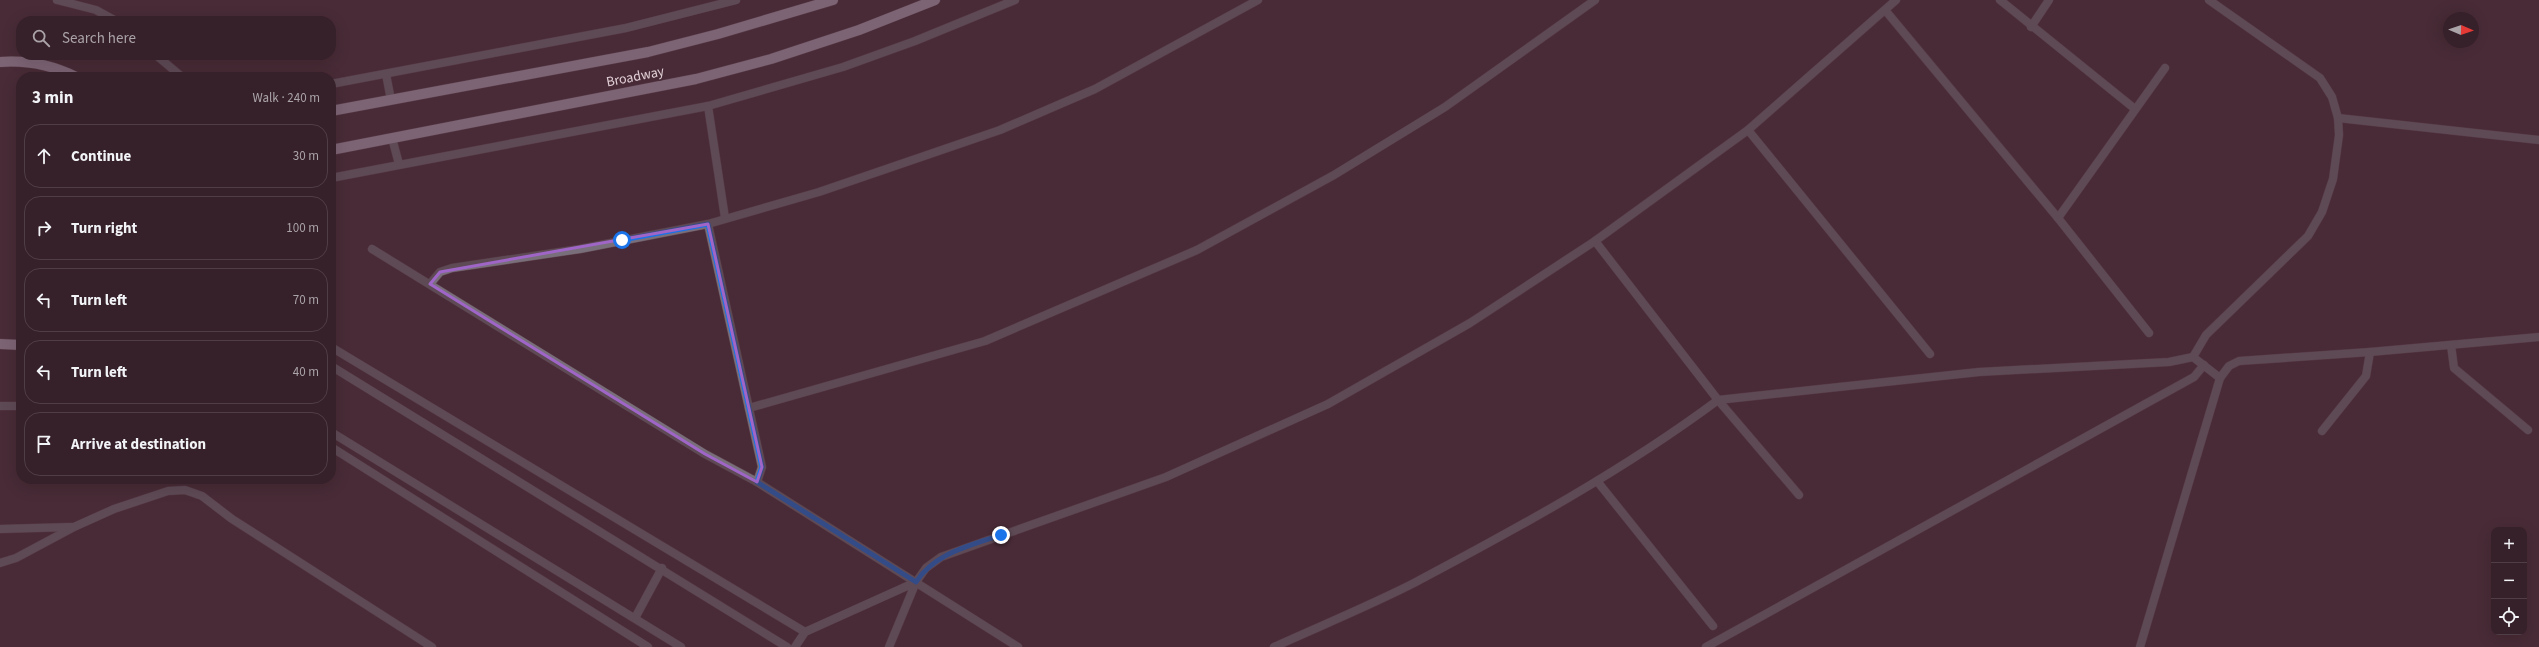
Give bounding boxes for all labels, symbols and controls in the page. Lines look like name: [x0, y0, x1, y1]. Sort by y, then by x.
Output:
north arrow: [2443, 12, 2479, 48]
search box: [16, 16, 336, 60]
icon: search: [30, 27, 52, 49]
text: Search here: [62, 28, 136, 49]
street label: Broadway: [604, 61, 666, 92]
text: 3 min: [32, 86, 73, 110]
text: Walk · 240 m: [252, 89, 320, 107]
icon: ahead: [33, 145, 55, 167]
text: Continue: [71, 146, 131, 167]
text: 30 m: [293, 147, 319, 165]
icon: right: [33, 217, 55, 239]
text: Turn right: [71, 218, 137, 239]
text: 100 m: [286, 219, 319, 237]
route start: [613, 231, 631, 249]
icon: left: [33, 289, 55, 311]
text: Turn left: [71, 290, 127, 311]
text: 70 m: [293, 291, 319, 309]
icon: left: [33, 361, 55, 383]
text: Turn left: [71, 362, 127, 383]
text: 40 m: [293, 363, 319, 381]
icon: arrive: [33, 433, 55, 455]
text: Arrive at destination: [71, 434, 206, 455]
route end: [992, 526, 1010, 544]
map controls: [2491, 527, 2527, 635]
button: +: [2491, 527, 2527, 563]
button: −: [2491, 563, 2527, 599]
button: locate: [2491, 599, 2527, 635]

